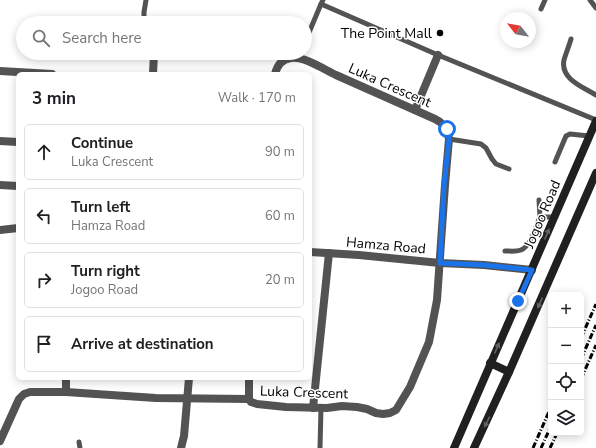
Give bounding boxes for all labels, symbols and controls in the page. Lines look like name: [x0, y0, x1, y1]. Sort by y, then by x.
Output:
north arrow: [500, 12, 536, 48]
search box: [16, 16, 312, 60]
place label: The Point Mall: [341, 24, 433, 43]
icon: search: [30, 27, 52, 49]
text: Search here: [62, 28, 142, 48]
marker: The Point Mall: [435, 28, 445, 38]
street label: Luka Crescent: [346, 59, 434, 112]
text: 3 min: [32, 87, 76, 110]
text: Walk · 170 m: [218, 89, 296, 107]
route start: [438, 120, 456, 138]
text: Continue: [71, 133, 133, 153]
icon: ahead: [33, 141, 55, 163]
text: 90 m: [265, 143, 295, 161]
text: Luka Crescent: [71, 153, 153, 171]
street label: Jogoo Road: [519, 177, 565, 252]
text: Turn left: [71, 197, 130, 217]
icon: left: [33, 205, 55, 227]
text: 60 m: [265, 207, 295, 225]
text: Hamza Road: [71, 217, 145, 235]
one-way arrow: [544, 229, 550, 240]
street label: Hamza Road: [345, 233, 427, 258]
text: Turn right: [71, 261, 140, 281]
icon: right: [33, 269, 55, 291]
text: 20 m: [265, 271, 295, 289]
text: Jogoo Road: [71, 281, 138, 299]
route end: [509, 292, 527, 310]
map controls: [548, 292, 584, 436]
button: +: [548, 292, 584, 328]
one-way arrow: [536, 298, 542, 310]
button: −: [548, 328, 584, 364]
icon: arrive: [33, 333, 55, 355]
text: Arrive at destination: [71, 334, 214, 354]
one-way arrow: [494, 343, 500, 354]
button: locate: [548, 364, 584, 400]
street label: Luka Crescent: [259, 381, 349, 404]
button: layers: [548, 400, 584, 436]
one-way arrow: [484, 416, 490, 428]

